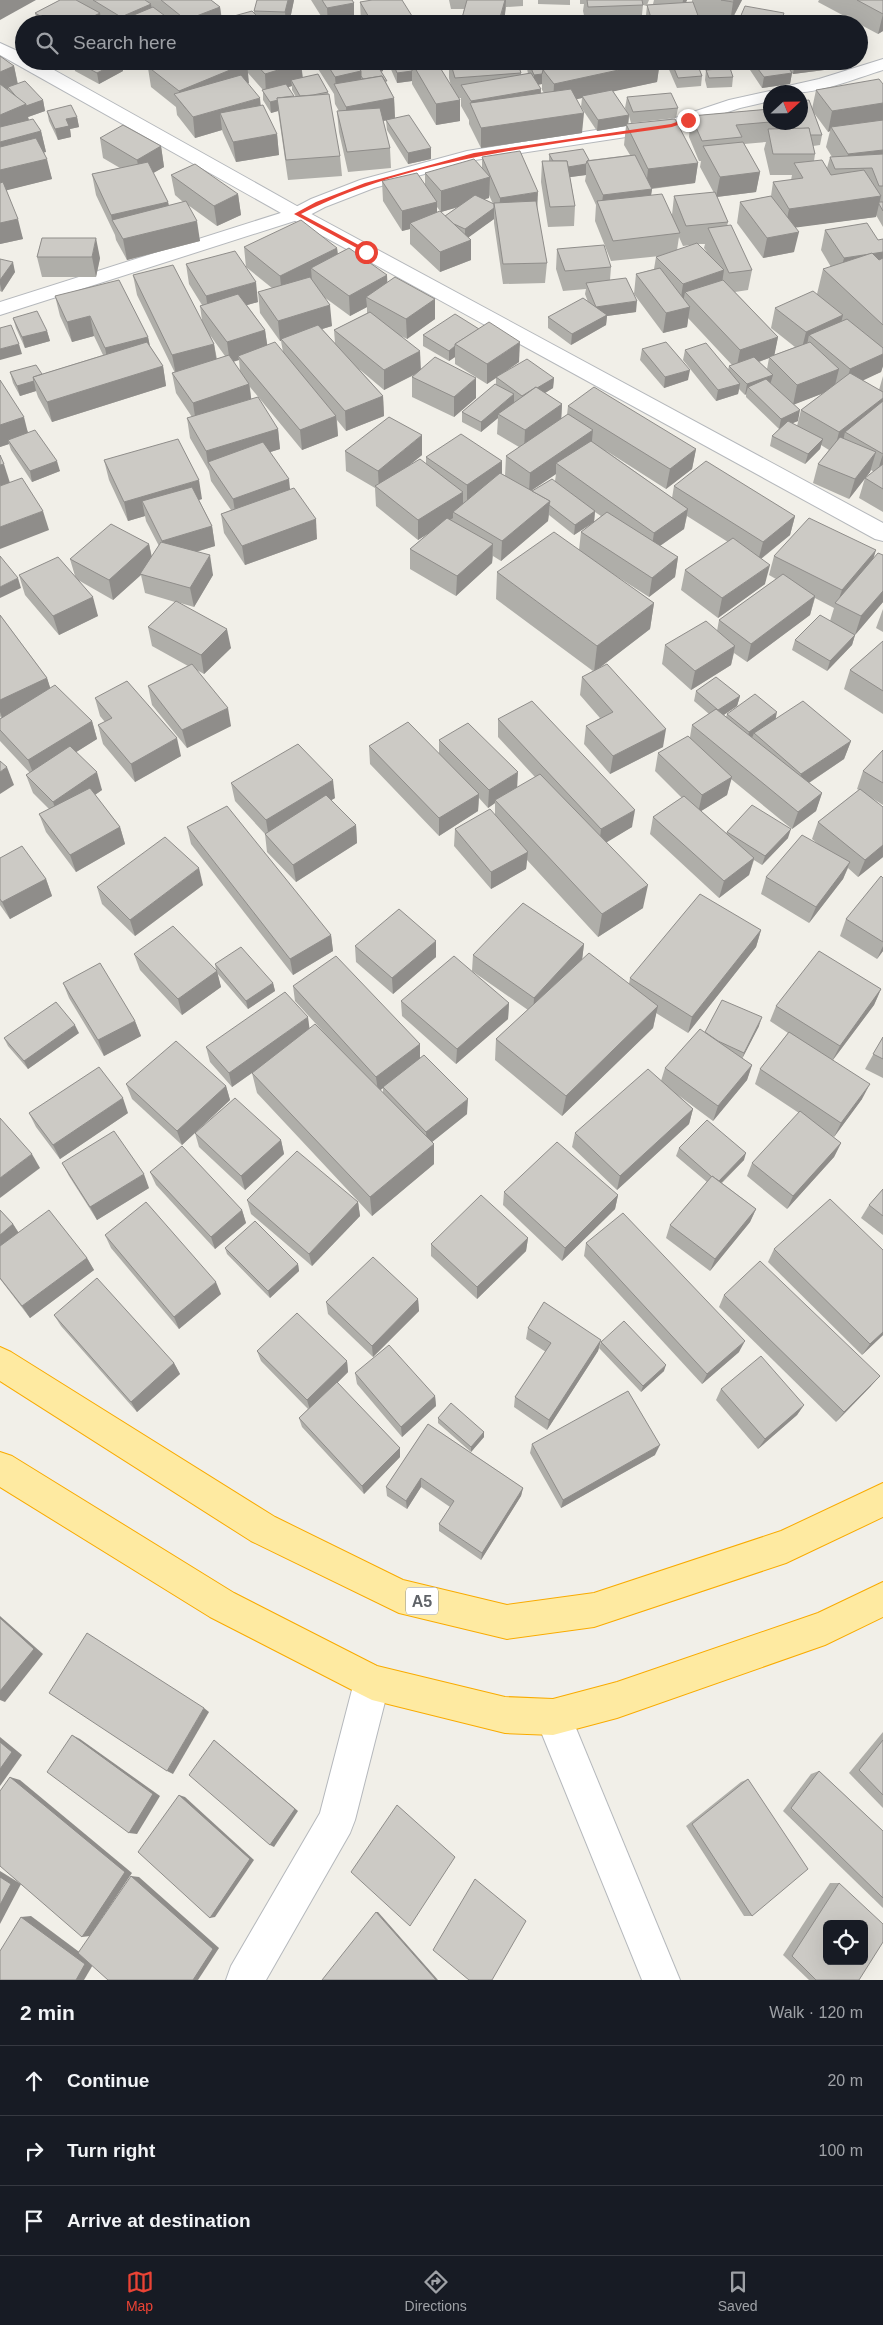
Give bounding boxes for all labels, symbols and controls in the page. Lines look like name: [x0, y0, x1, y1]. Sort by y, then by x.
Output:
search box: [15, 15, 868, 70]
icon: search: [33, 29, 61, 57]
text: Search here: [73, 32, 177, 53]
north arrow: [763, 85, 808, 130]
route end: [677, 109, 700, 132]
route start: [355, 241, 378, 264]
road number: A5: [406, 1588, 438, 1614]
map controls: [823, 1920, 868, 1965]
button: locate: [823, 1920, 868, 1965]
text: 2 min: [20, 2001, 75, 2024]
text: Walk · 120 m: [769, 2004, 863, 2021]
icon: ahead: [20, 2067, 48, 2095]
text: Continue: [67, 2070, 149, 2091]
text: 20 m: [827, 2072, 863, 2089]
icon: right: [20, 2137, 48, 2165]
text: Turn right: [67, 2140, 155, 2161]
text: 100 m: [819, 2142, 863, 2159]
icon: arrive: [20, 2207, 48, 2235]
text: Arrive at destination: [67, 2210, 251, 2231]
tab: Map: [126, 2268, 154, 2314]
tab: Directions: [405, 2268, 467, 2314]
tab: Saved: [718, 2268, 757, 2314]

